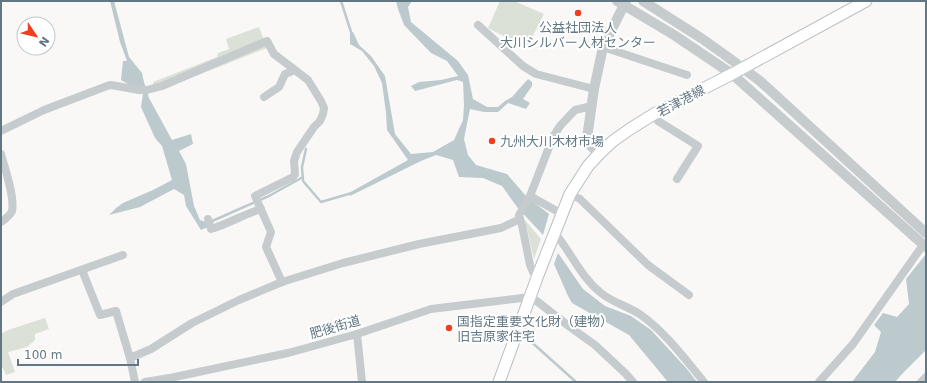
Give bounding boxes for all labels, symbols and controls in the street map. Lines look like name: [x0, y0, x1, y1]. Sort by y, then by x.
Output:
marker: 公益社団法人 大川シルバー人材センター: [573, 8, 583, 18]
north arrow: [16, 16, 56, 56]
place label: 公益社団法人 大川シルバー人材センター: [500, 20, 656, 50]
text: N: [36, 34, 52, 49]
street label: 若津港線: [655, 82, 707, 120]
place label: 九州大川木材市場: [500, 134, 604, 149]
marker: 九州大川木材市場: [487, 136, 497, 146]
street label: 肥後街道: [308, 313, 362, 341]
place label: 国指定重要文化財（建物） 旧吉原家住宅: [457, 314, 613, 344]
marker: 国指定重要文化財（建物） 旧吉原家住宅: [444, 323, 454, 333]
scale bar: [18, 341, 138, 367]
text: 100 m: [24, 348, 62, 362]

